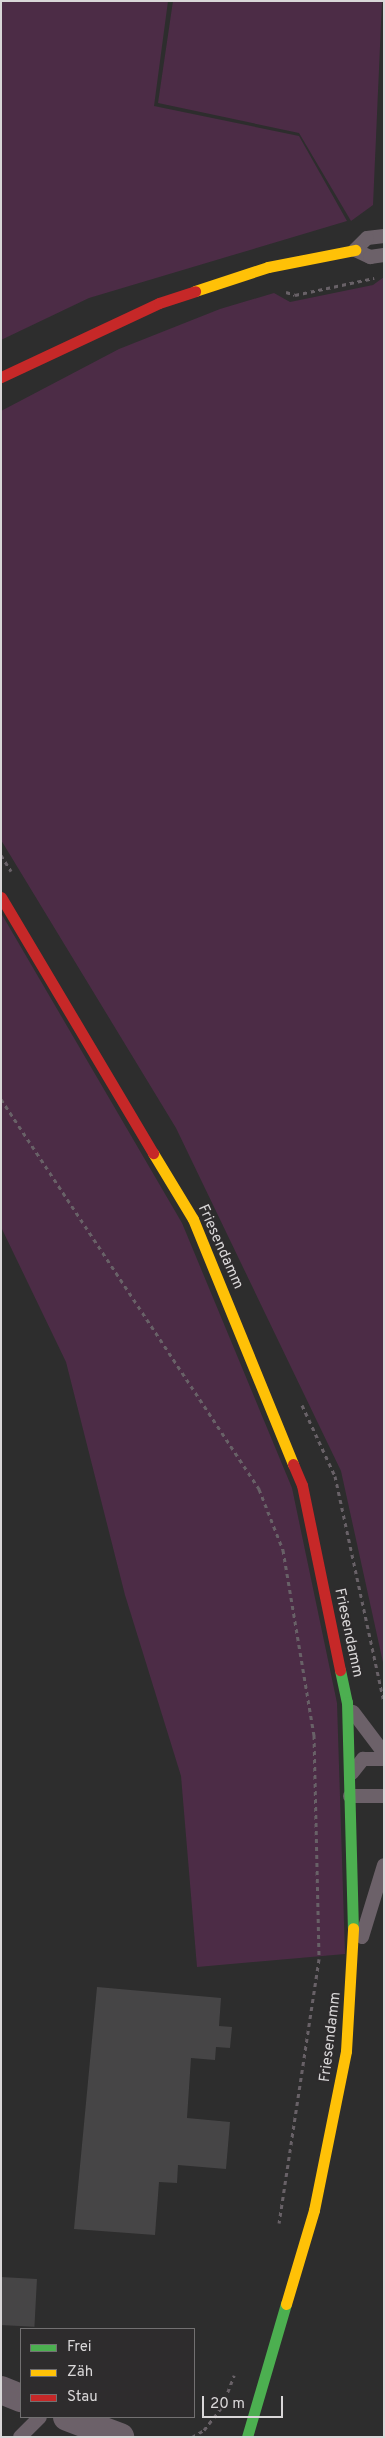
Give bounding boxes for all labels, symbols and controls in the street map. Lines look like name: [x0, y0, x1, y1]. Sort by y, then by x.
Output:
street label: Friesendamm: [193, 1202, 247, 1292]
street label: Friesendamm: [330, 1587, 366, 1679]
street label: Friesendamm: [317, 1991, 345, 2083]
legend: [20, 2328, 195, 2418]
text: Frei: [67, 2338, 92, 2357]
text: Zäh: [67, 2363, 93, 2382]
scale bar: [205, 2386, 286, 2418]
text: Stau: [67, 2388, 98, 2407]
text: 20 m: [210, 2395, 245, 2414]

